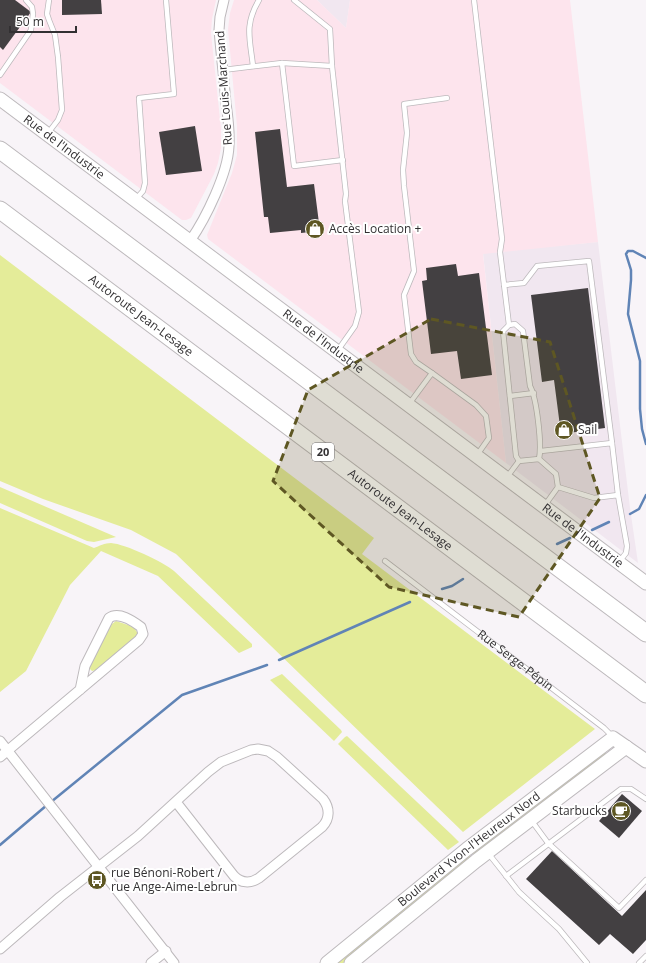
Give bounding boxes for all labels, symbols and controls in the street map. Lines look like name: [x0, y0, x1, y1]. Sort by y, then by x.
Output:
scale bar: [10, 8, 76, 34]
text: 50 m: [16, 13, 44, 30]
street label: Rue Louis-Marchand: [211, 30, 236, 146]
street label: Rue de l'Industrie: [20, 110, 109, 183]
shop icon: Accès Location +: [304, 218, 326, 240]
place label: Accès Location +: [329, 220, 422, 237]
street label: Autoroute Jean-Lesage: [85, 270, 197, 360]
street label: Rue de l'Industrie: [279, 305, 368, 377]
shop icon: Sail: [553, 419, 575, 441]
place label: Sail: [578, 421, 597, 438]
road number: 20: [312, 443, 334, 461]
street label: Autoroute Jean-Lesage: [345, 465, 456, 554]
street label: Rue de l'Industrie: [539, 499, 627, 571]
street label: Rue Serge-Pépin: [474, 625, 557, 695]
street label: Boulevard Yvon-l'Heureux Nord: [394, 787, 543, 910]
cafe icon: Starbucks: [610, 800, 632, 822]
place label: Starbucks: [552, 802, 607, 819]
place label: rue Bénoni-Robert / rue Ange-Aime-Lebrun: [111, 864, 237, 895]
bus stop icon: rue Bénoni-Robert / rue Ange-Aime-Lebrun: [86, 869, 108, 891]

